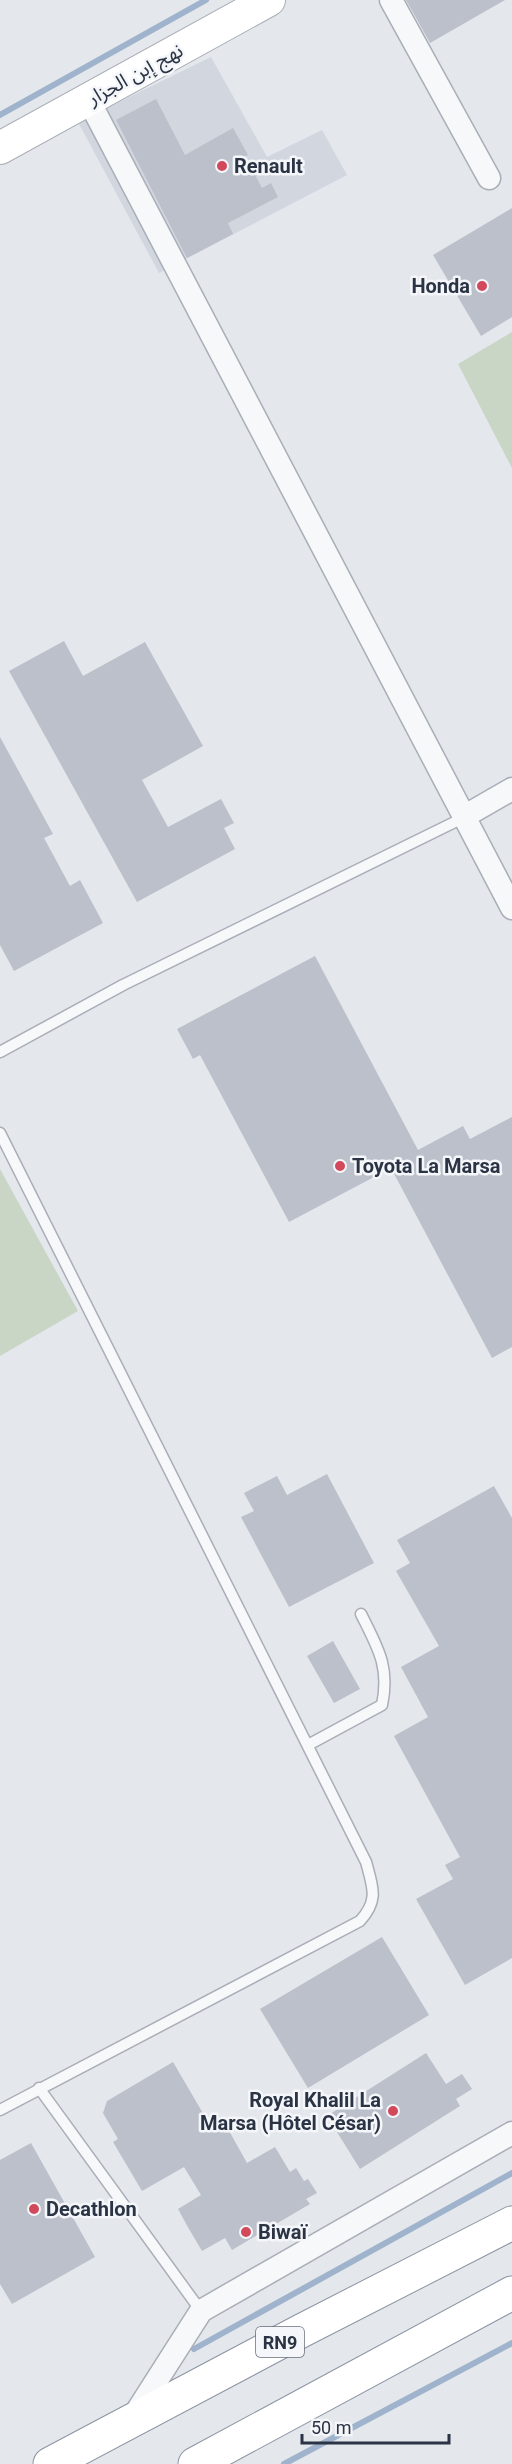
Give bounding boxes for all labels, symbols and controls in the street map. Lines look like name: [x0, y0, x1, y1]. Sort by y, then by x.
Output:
street label: نهج إبن الجزار: [82, 38, 188, 113]
place label: Renault: [234, 154, 303, 178]
marker: Renault: [215, 159, 229, 173]
place label: Honda: [411, 274, 470, 298]
marker: Honda: [475, 279, 489, 293]
place label: Toyota La Marsa: [352, 1154, 501, 1178]
marker: Toyota La Marsa: [333, 1159, 347, 1173]
place label: Royal Khalil La Marsa (Hôtel César): [200, 2088, 381, 2135]
marker: Royal Khalil La Marsa (Hôtel César): [386, 2104, 400, 2118]
place label: Decathlon: [46, 2197, 137, 2221]
marker: Decathlon: [27, 2202, 41, 2216]
place label: Biwaï: [258, 2220, 308, 2244]
marker: Biwaï: [239, 2225, 253, 2239]
road number: RN9: [256, 2327, 304, 2357]
scale bar: [302, 2407, 449, 2445]
text: 50 m: [311, 2417, 351, 2438]

